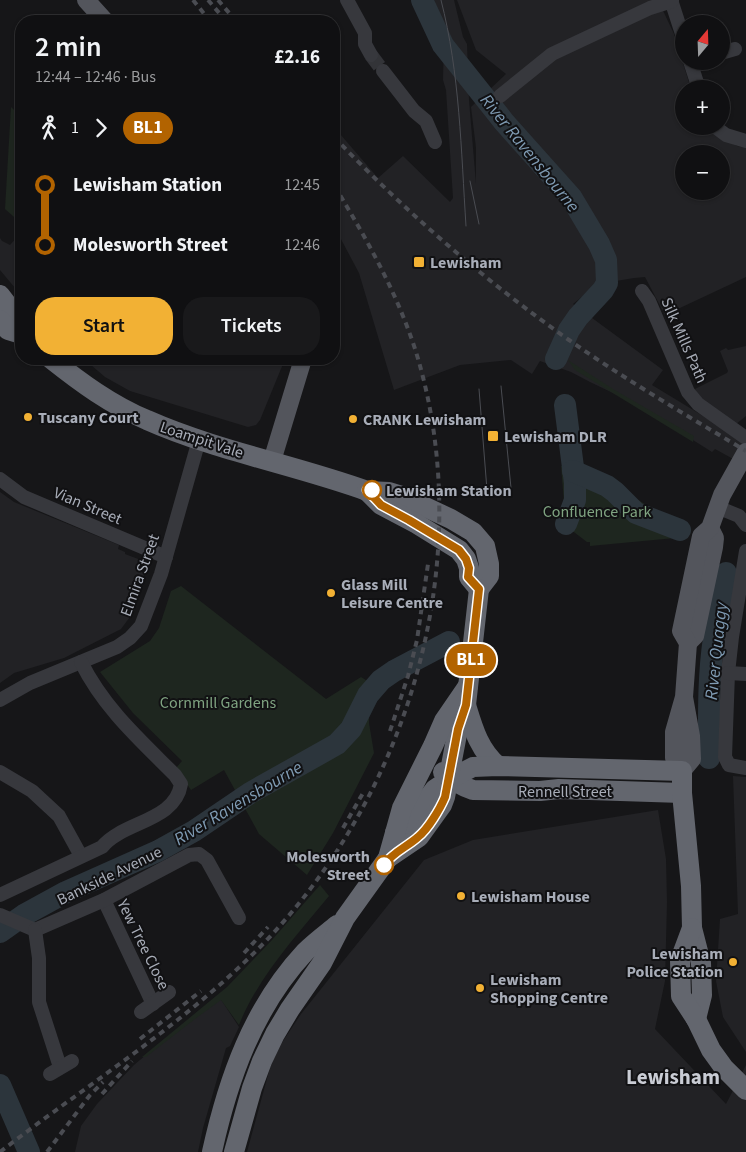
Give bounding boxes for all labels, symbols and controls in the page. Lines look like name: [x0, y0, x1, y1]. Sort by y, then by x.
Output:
north arrow: [675, 15, 730, 70]
map controls: [675, 15, 730, 200]
text: 2 min: [35, 27, 102, 67]
text: £2.16: [274, 44, 320, 71]
text: 12:44 – 12:46 · Bus: [35, 66, 156, 88]
button: +: [675, 80, 730, 135]
water label: River Ravensbourne: [474, 89, 585, 218]
icon: walk: [35, 114, 63, 142]
icon: forward: [87, 114, 115, 142]
text: BL1: [133, 115, 163, 140]
text: 1: [71, 117, 79, 139]
button: −: [675, 145, 730, 200]
text: Lewisham Station: [73, 172, 222, 199]
text: 12:45: [284, 174, 320, 196]
text: Molesworth Street: [73, 232, 228, 259]
text: 12:46: [284, 234, 320, 256]
place label: Lewisham: [430, 252, 501, 274]
marker: Lewisham: [412, 255, 426, 269]
street label: Silk Mills Path: [655, 294, 713, 387]
button: Start: [35, 297, 173, 355]
button: Tickets: [183, 297, 320, 355]
place label: Tuscany Court: [38, 407, 139, 429]
place label: CRANK Lewisham: [363, 409, 486, 431]
marker: Tuscany Court: [22, 411, 34, 423]
marker: CRANK Lewisham: [347, 413, 359, 425]
street label: Loampit Vale: [157, 416, 246, 464]
place label: Lewisham DLR: [504, 426, 607, 448]
marker: Lewisham DLR: [486, 429, 500, 443]
marker: Lewisham Station: [362, 480, 382, 500]
place label: Lewisham Station: [386, 480, 512, 502]
street label: Vian Street: [50, 482, 126, 530]
park label: Confluence Park: [543, 501, 651, 523]
street label: Elmira Street: [115, 531, 165, 620]
place label: Glass Mill Leisure Centre: [341, 574, 443, 614]
marker: Glass Mill Leisure Centre: [325, 587, 337, 599]
water label: River Quaggy: [699, 600, 734, 701]
line badge: BL1: [442, 644, 500, 676]
text: BL1: [456, 647, 486, 672]
park label: Cornmill Gardens: [160, 692, 276, 714]
water label: River Ravensbourne: [169, 755, 308, 852]
street label: Rennell Street: [518, 781, 612, 803]
street label: Bankside Avenue: [53, 841, 166, 911]
place label: Molesworth Street: [286, 846, 370, 886]
marker: Molesworth Street: [374, 855, 394, 875]
place label: Lewisham House: [471, 886, 590, 908]
marker: Lewisham House: [455, 890, 467, 902]
street label: Yew Tree Close: [111, 894, 175, 994]
place label: Lewisham Police Station: [626, 943, 723, 983]
marker: Lewisham Police Station: [727, 956, 739, 968]
place label: Lewisham Shopping Centre: [490, 969, 608, 1009]
marker: Lewisham Shopping Centre: [474, 982, 486, 994]
district label: Lewisham: [626, 1062, 720, 1092]

